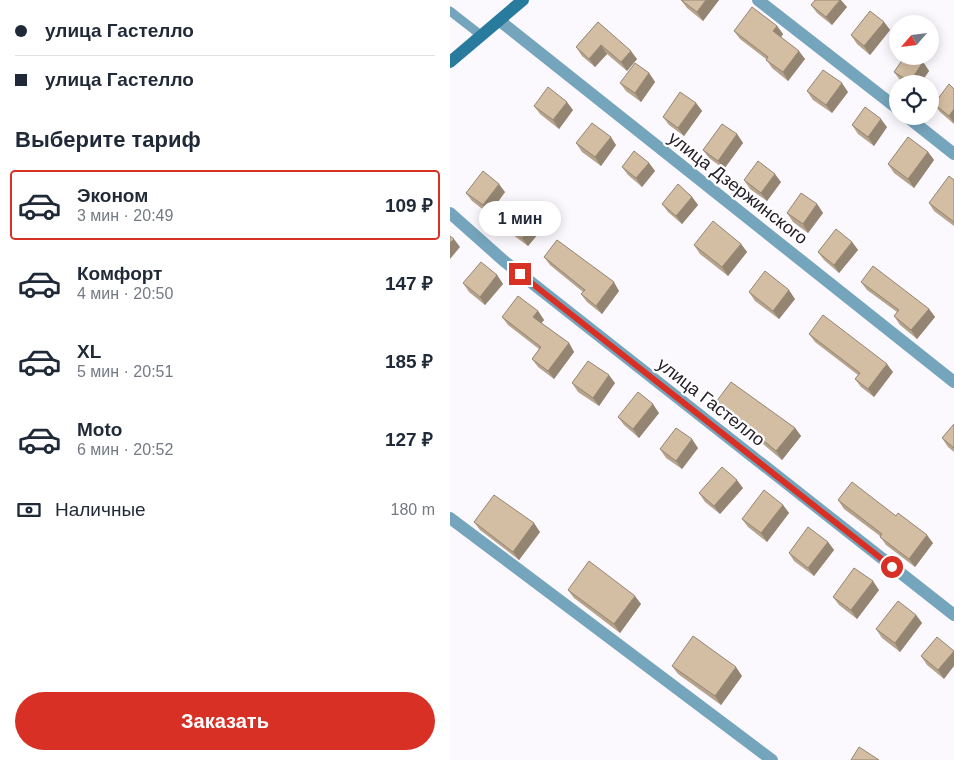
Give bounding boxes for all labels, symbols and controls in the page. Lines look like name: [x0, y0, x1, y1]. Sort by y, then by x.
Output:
north arrow: [889, 15, 939, 65]
map controls: [889, 15, 939, 125]
text: улица Гастелло: [45, 20, 194, 41]
text: улица Гастелло: [45, 69, 194, 90]
button: locate: [889, 75, 939, 125]
text: Выберите тариф: [15, 127, 201, 152]
street label: улица Дзержинского: [665, 128, 811, 248]
icon: car: [17, 183, 62, 228]
text: Эконом: [77, 185, 148, 206]
text: 109 ₽: [385, 195, 433, 216]
callout: 1 мин: [479, 202, 561, 236]
text: 3 мин · 20:49: [77, 207, 173, 224]
text: 1 мин: [498, 210, 542, 227]
icon: car: [17, 261, 62, 306]
text: Комфорт: [77, 263, 162, 284]
route end: [509, 263, 531, 285]
text: 147 ₽: [385, 273, 433, 294]
text: 4 мин · 20:50: [77, 285, 173, 302]
icon: car: [17, 339, 62, 384]
text: XL: [77, 341, 101, 362]
text: 185 ₽: [385, 351, 433, 372]
street label: улица Гастелло: [653, 354, 769, 450]
text: 5 мин · 20:51: [77, 363, 173, 380]
icon: car: [17, 417, 62, 462]
text: Moto: [77, 419, 122, 440]
text: 127 ₽: [385, 429, 433, 450]
text: 6 мин · 20:52: [77, 441, 173, 458]
icon: cash: [15, 496, 43, 524]
text: Наличные: [55, 499, 146, 520]
text: 180 m: [391, 501, 435, 518]
route start: [881, 556, 903, 578]
button: Заказать: [15, 692, 435, 750]

